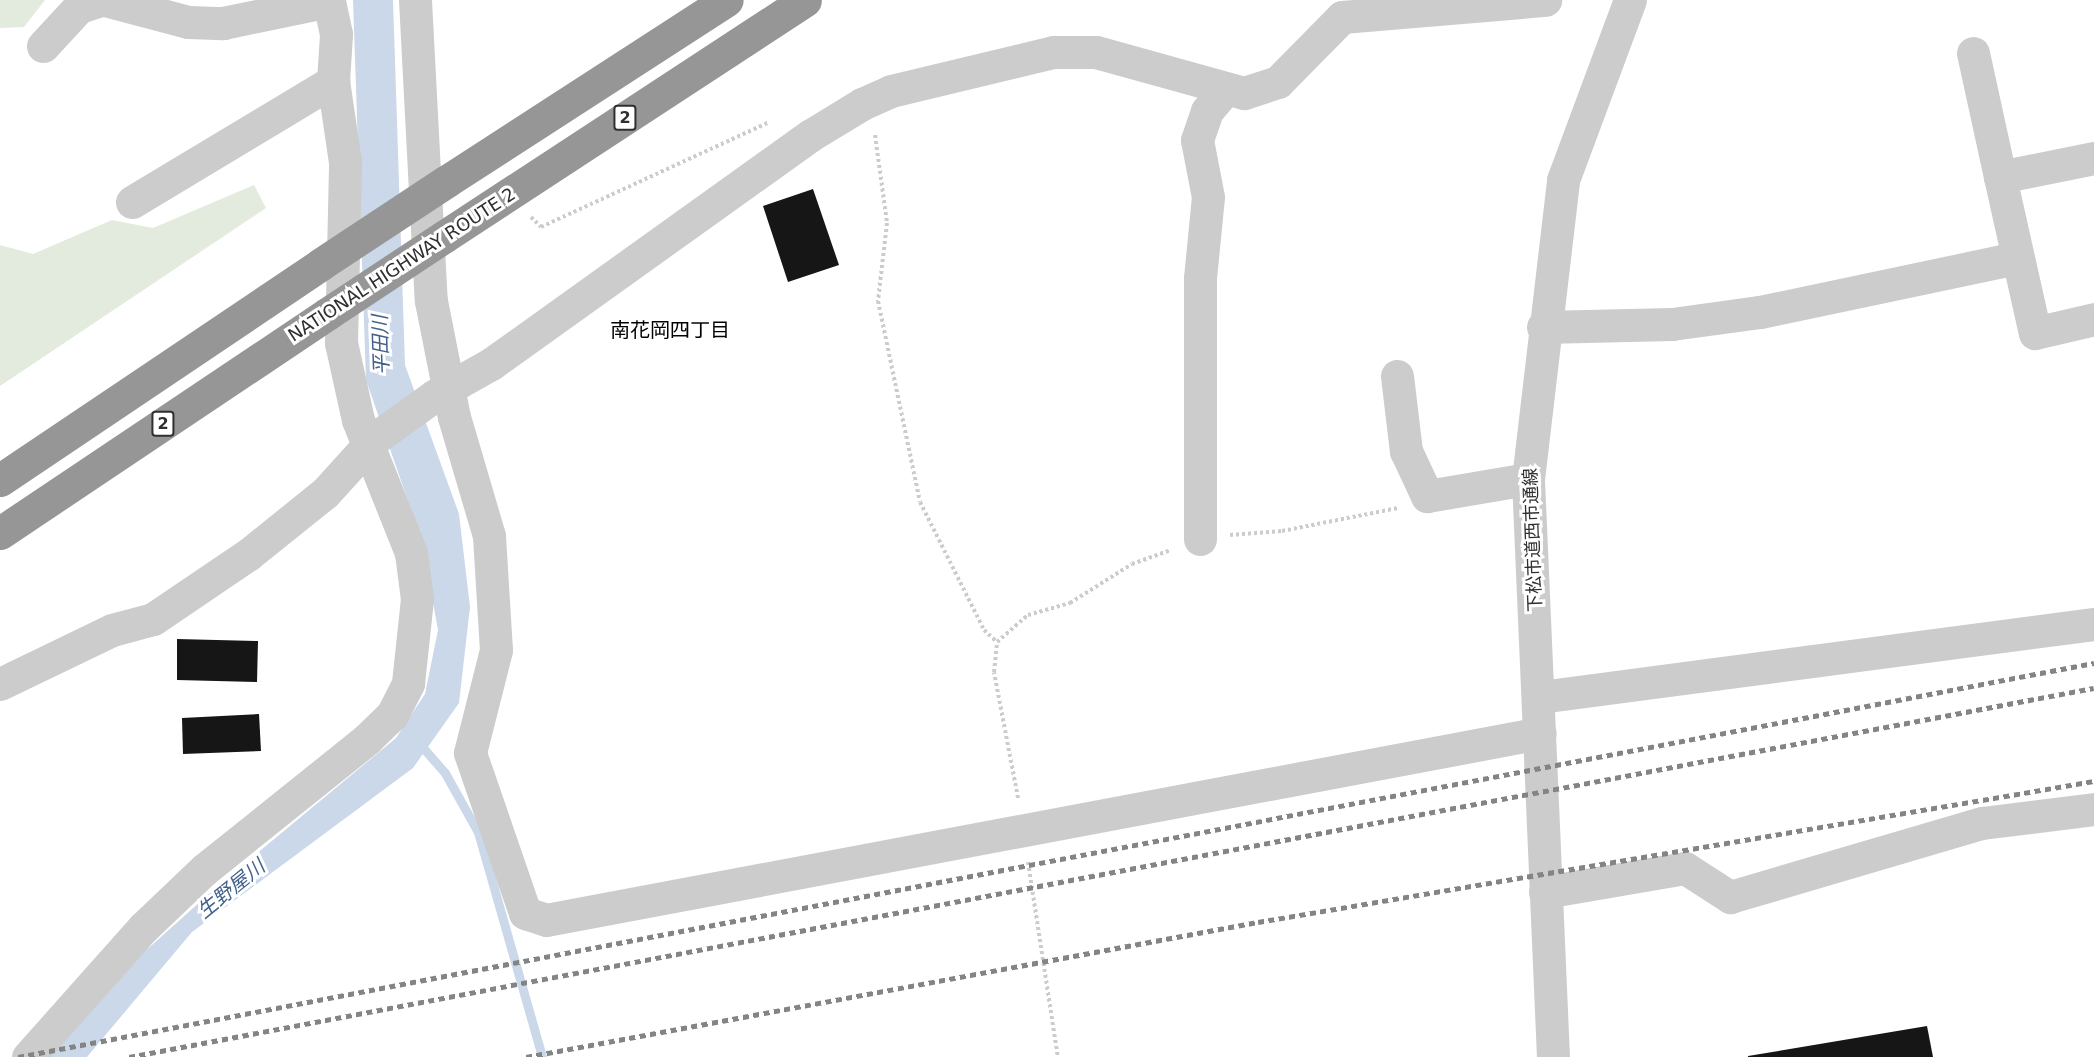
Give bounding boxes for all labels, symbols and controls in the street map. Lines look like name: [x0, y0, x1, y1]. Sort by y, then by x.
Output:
road number: 2: [613, 105, 637, 131]
street label: NATIONAL HIGHWAY ROUTE 2: [284, 183, 520, 347]
water label: 平田川: [368, 315, 394, 375]
district label: 南花岡四丁目: [610, 318, 730, 342]
road number: 2: [151, 411, 175, 437]
street label: 下松市道西市通線: [1520, 468, 1546, 612]
water label: 生野屋川: [192, 855, 270, 923]

